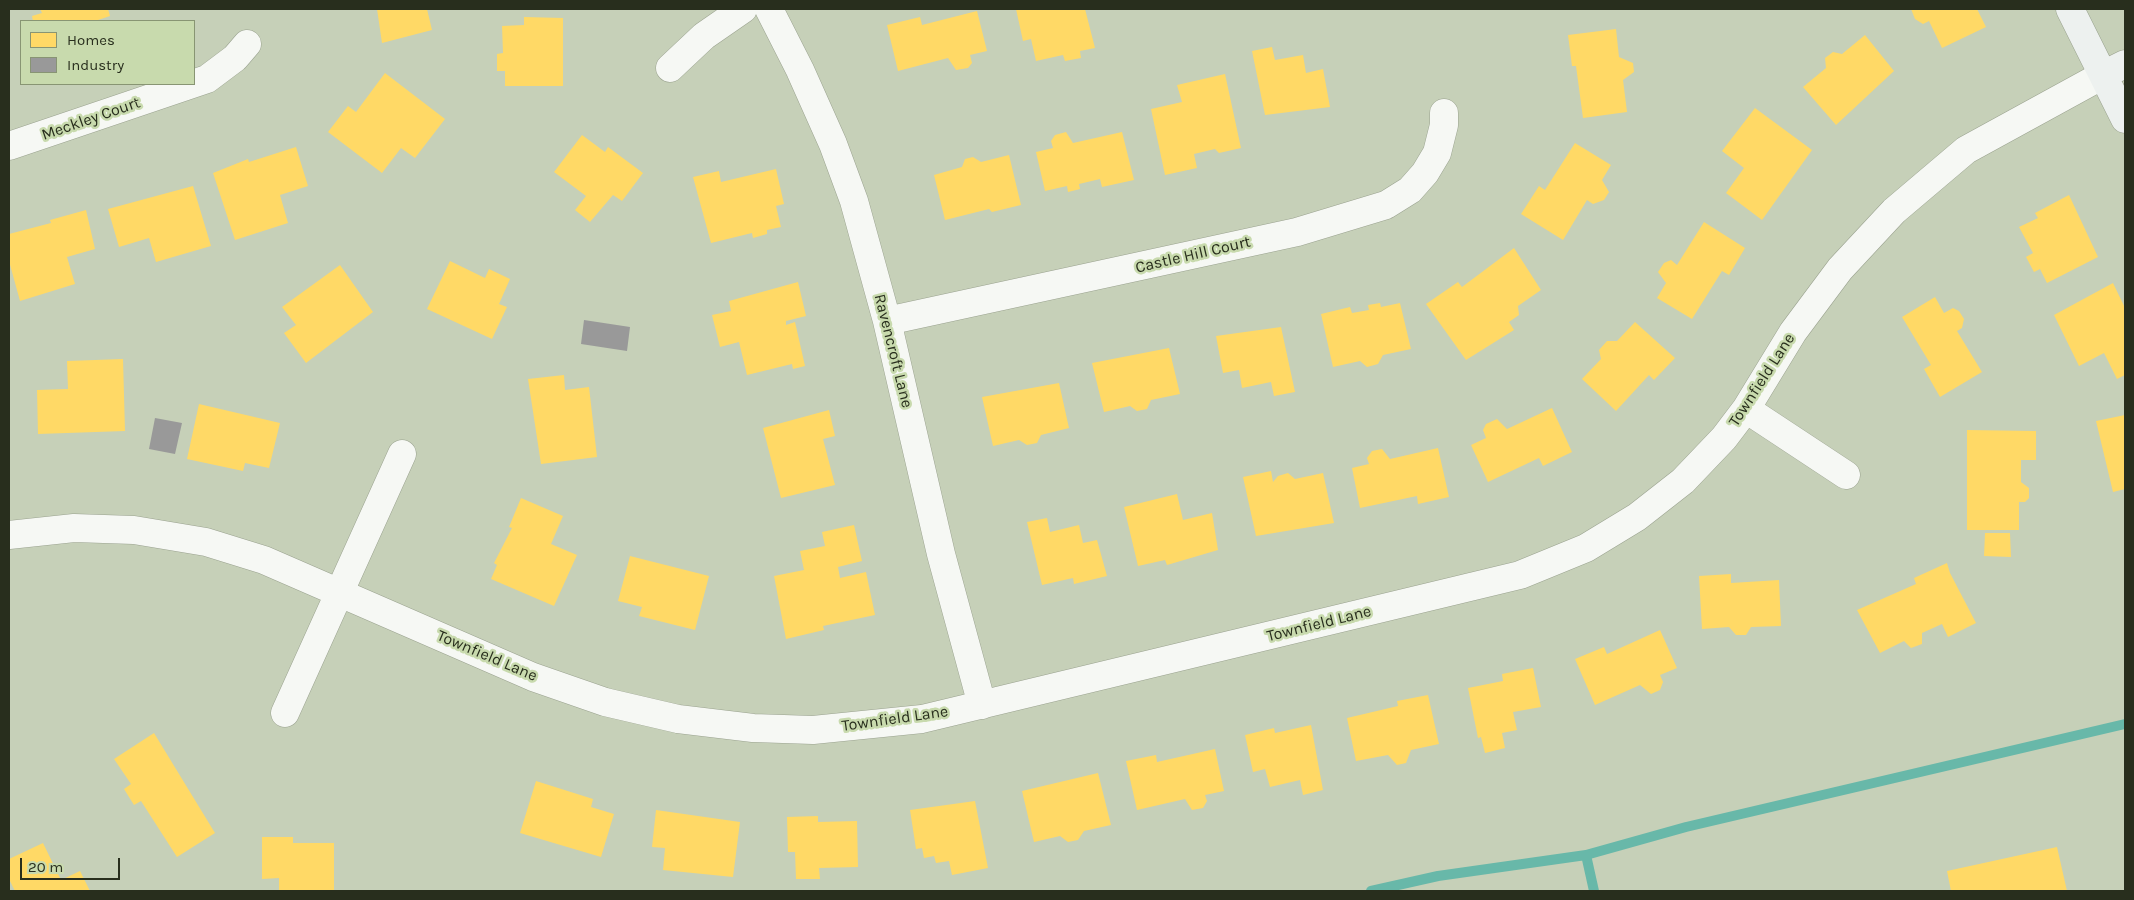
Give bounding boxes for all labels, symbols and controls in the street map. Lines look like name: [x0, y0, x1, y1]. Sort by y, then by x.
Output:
legend: [20, 20, 195, 85]
text: Homes: [67, 31, 115, 49]
text: Industry: [67, 56, 124, 74]
street label: Meckley Court: [39, 93, 143, 145]
street label: Castle Hill Court: [1133, 232, 1253, 278]
street label: Ravencroft Lane: [870, 292, 916, 410]
street label: Townfield Lane: [1725, 330, 1799, 430]
street label: Townfield Lane: [1265, 602, 1373, 646]
street label: Townfield Lane: [434, 626, 540, 686]
street label: Townfield Lane: [841, 702, 949, 736]
scale bar: [22, 848, 122, 880]
text: 20 m: [28, 858, 63, 876]

